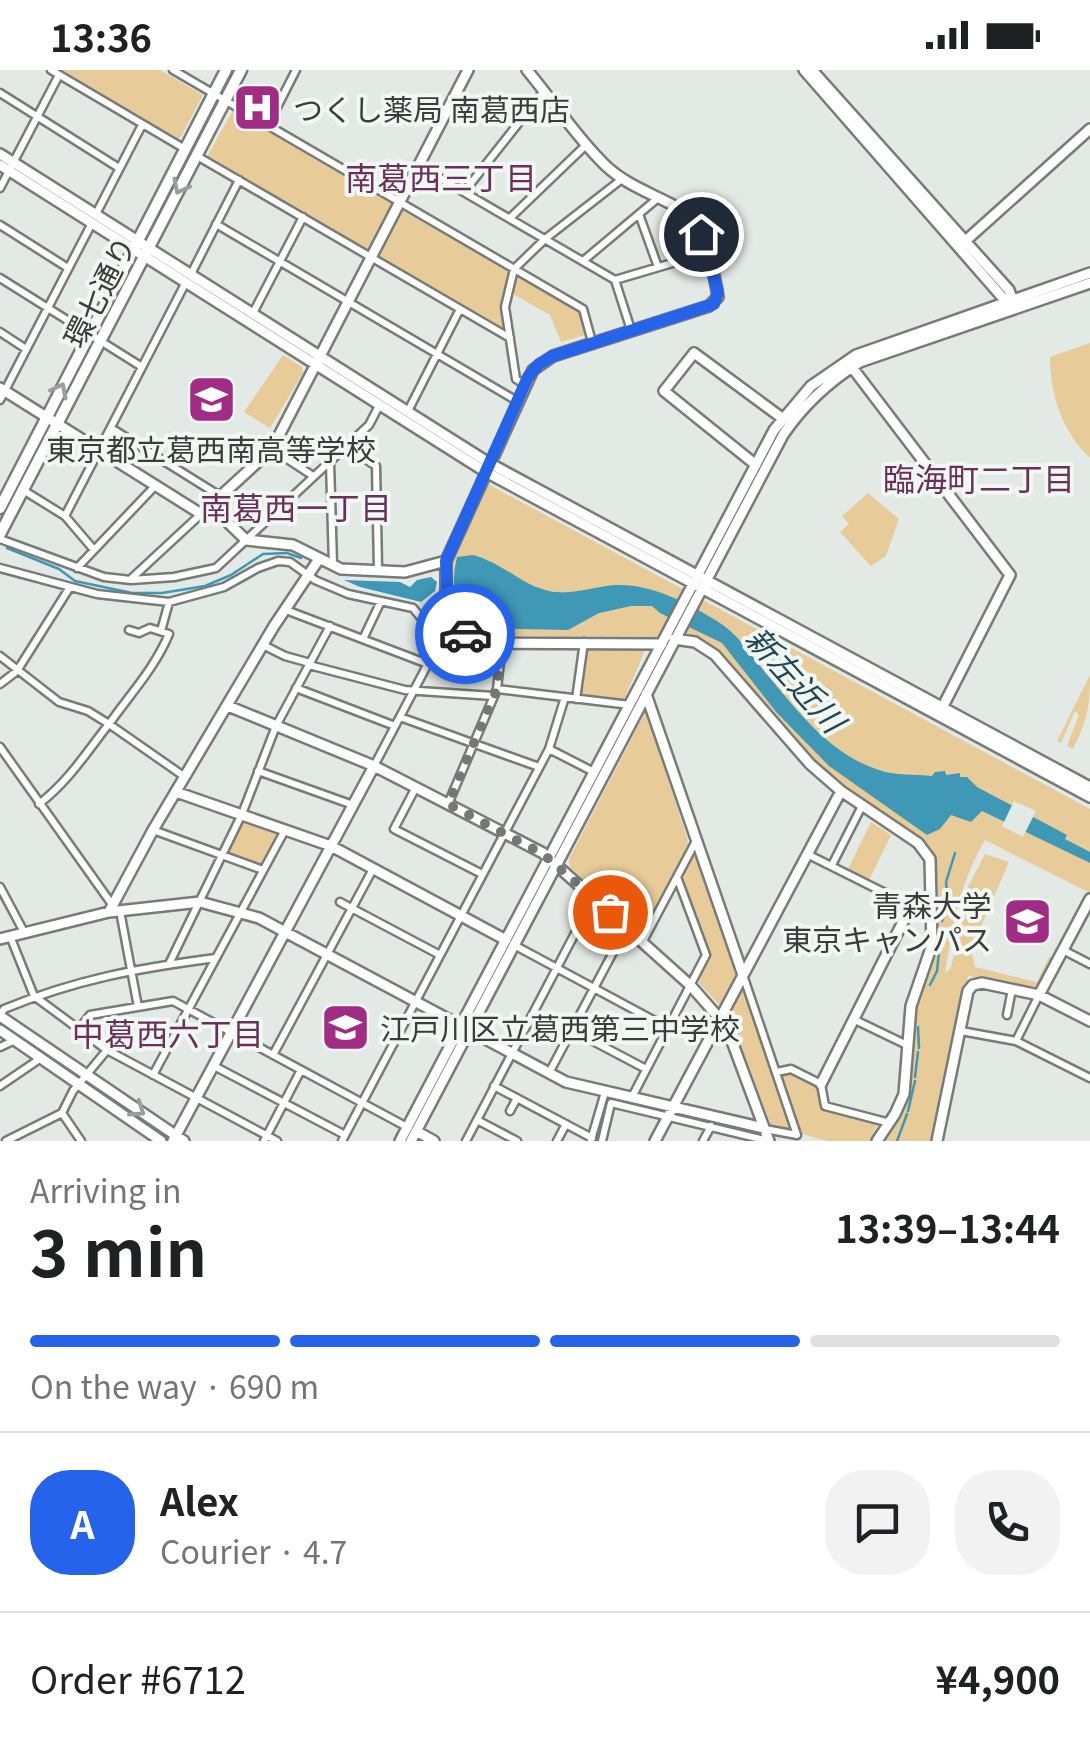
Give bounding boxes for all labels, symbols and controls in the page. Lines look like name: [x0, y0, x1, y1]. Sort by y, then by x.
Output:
text: 13:36: [50, 8, 152, 63]
hospital icon: つくし薬局 南葛西店: [232, 82, 284, 134]
place label: つくし薬局 南葛西店: [293, 86, 570, 130]
district label: 南葛西三丁目: [345, 153, 537, 199]
one-way arrow: [172, 177, 192, 195]
pin: [659, 192, 744, 277]
icon: home: [674, 207, 729, 262]
street label: 環七通り: [51, 228, 145, 354]
school or university icon: 東京都立葛西南高等学校: [185, 373, 237, 425]
one-way arrow: [48, 382, 67, 400]
place label: 東京都立葛西南高等学校: [46, 426, 376, 470]
district label: 臨海町二丁目: [883, 454, 1075, 500]
district label: 南葛西一丁目: [200, 483, 392, 529]
courier: [415, 584, 515, 684]
icon: car: [438, 607, 493, 662]
water label: 新左近川: [737, 615, 859, 743]
pin: [568, 870, 653, 955]
place label: 青森大学 東京キャンパス: [782, 882, 992, 960]
icon: bag: [583, 885, 638, 940]
school or university icon: 青森大学 東京キャンパス: [1001, 895, 1053, 947]
school or university icon: 江戸川区立葛西第三中学校: [319, 1001, 371, 1053]
place label: 江戸川区立葛西第三中学校: [380, 1005, 740, 1049]
district label: 中葛西六丁目: [72, 1009, 264, 1055]
one-way arrow: [128, 1098, 146, 1117]
text: Arriving in: [30, 1166, 182, 1212]
text: 13:39–13:44: [835, 1199, 1060, 1254]
text: 3 min: [30, 1202, 207, 1296]
text: On the way · 690 m: [30, 1362, 319, 1408]
button: chat: [825, 1470, 930, 1575]
button: phone: [955, 1470, 1060, 1575]
text: Alex: [160, 1472, 239, 1527]
text: A: [70, 1495, 95, 1550]
text: Courier · 4.7: [160, 1527, 347, 1573]
text: Order #6712: [30, 1650, 246, 1705]
text: ¥4,900: [936, 1650, 1060, 1705]

